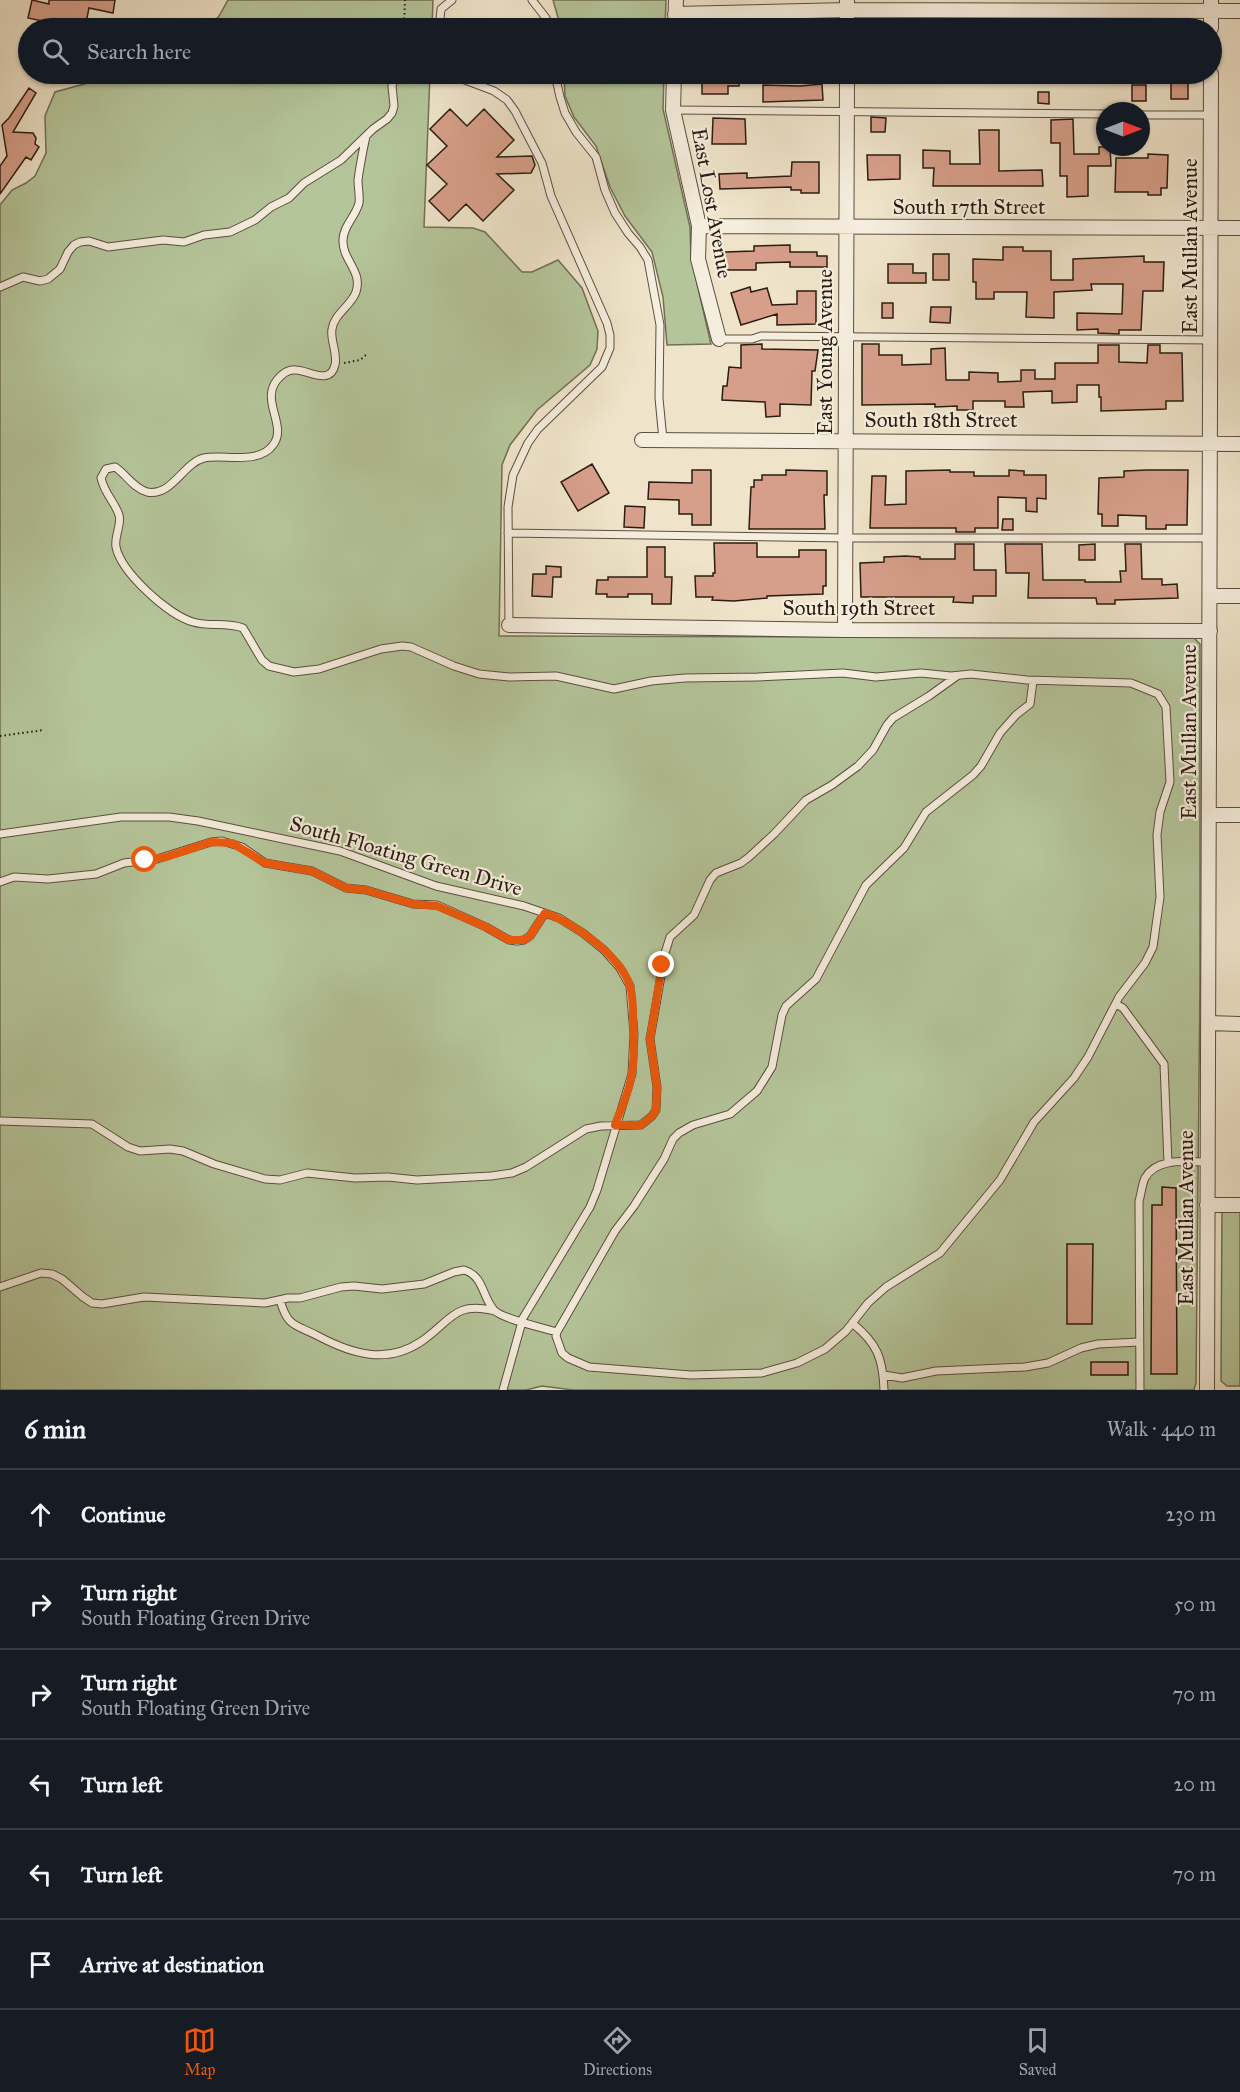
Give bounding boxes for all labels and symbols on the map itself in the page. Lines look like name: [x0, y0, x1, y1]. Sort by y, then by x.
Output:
north arrow: [1096, 102, 1150, 156]
street label: East Lost Avenue: [686, 126, 738, 281]
street label: East Mullan Avenue: [1177, 158, 1203, 334]
street label: South 17th Street: [893, 194, 1046, 220]
street label: East Young Avenue: [812, 269, 838, 435]
street label: South 18th Street: [865, 407, 1018, 433]
street label: South 19th Street: [783, 595, 936, 621]
street label: East Mullan Avenue: [1176, 644, 1202, 820]
street label: South Floating Green Drive: [287, 810, 525, 902]
route start: [131, 846, 157, 872]
route end: [648, 951, 674, 977]
street label: East Mullan Avenue: [1173, 1130, 1199, 1306]

